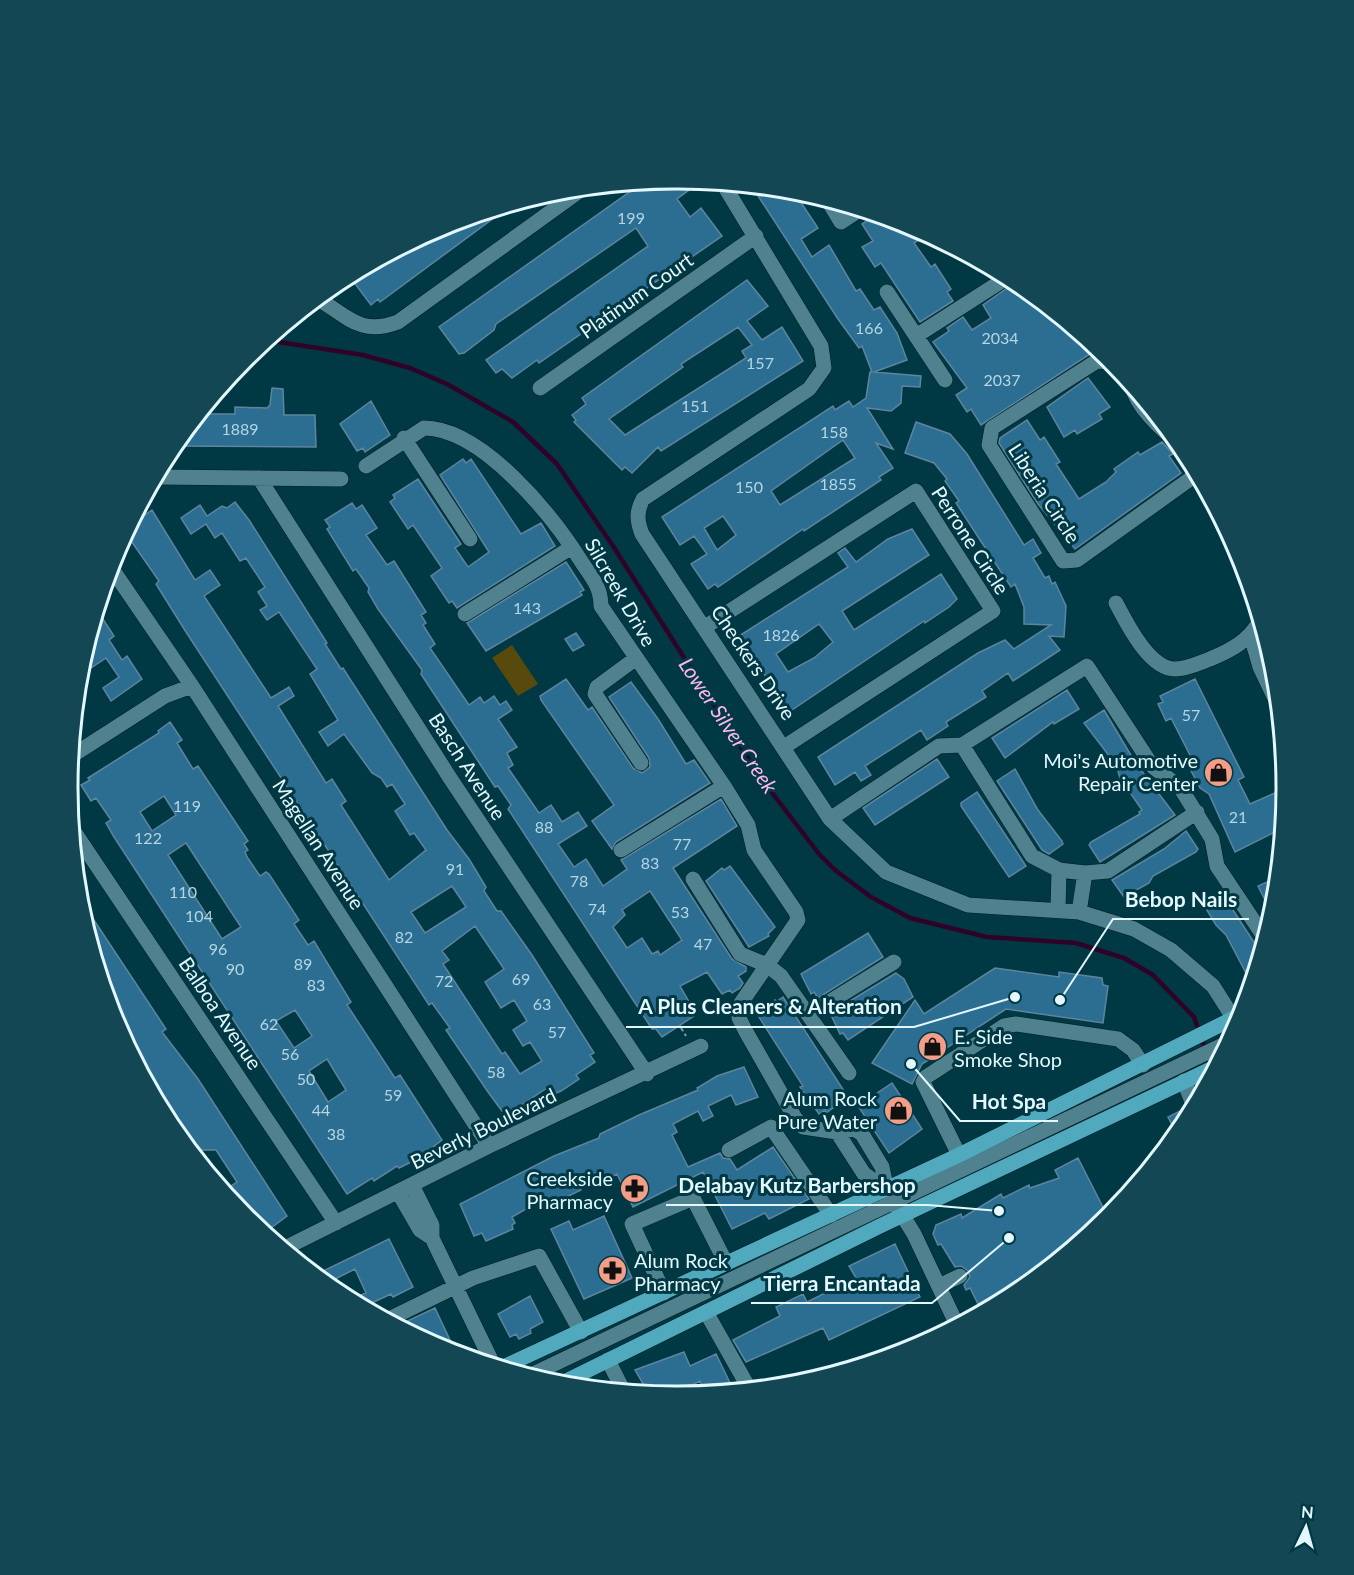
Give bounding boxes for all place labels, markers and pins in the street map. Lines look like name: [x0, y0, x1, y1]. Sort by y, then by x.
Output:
place label: Moi's Automotive Repair Center: [1043, 748, 1199, 795]
shop icon: Moi's Automotive Repair Center: [1203, 756, 1235, 788]
callout: Bebop Nails: [1113, 880, 1249, 919]
callout: A Plus Cleaners & Alteration: [626, 988, 914, 1027]
place label: E. Side Smoke Shop: [954, 1024, 1062, 1071]
shop icon: E. Side Smoke Shop: [917, 1031, 949, 1063]
callout: Hot Spa: [960, 1082, 1058, 1121]
place label: Alum Rock Pure Water: [777, 1086, 878, 1133]
shop icon: Alum Rock Pure Water: [882, 1094, 914, 1126]
place label: Creekside Pharmacy: [526, 1166, 614, 1213]
callout: Delabay Kutz Barbershop: [666, 1166, 928, 1205]
pharmacy icon: Creekside Pharmacy: [618, 1173, 650, 1205]
place label: Alum Rock Pharmacy: [634, 1248, 729, 1295]
pharmacy icon: Alum Rock Pharmacy: [597, 1255, 629, 1287]
callout: Tierra Encantada: [751, 1264, 932, 1303]

